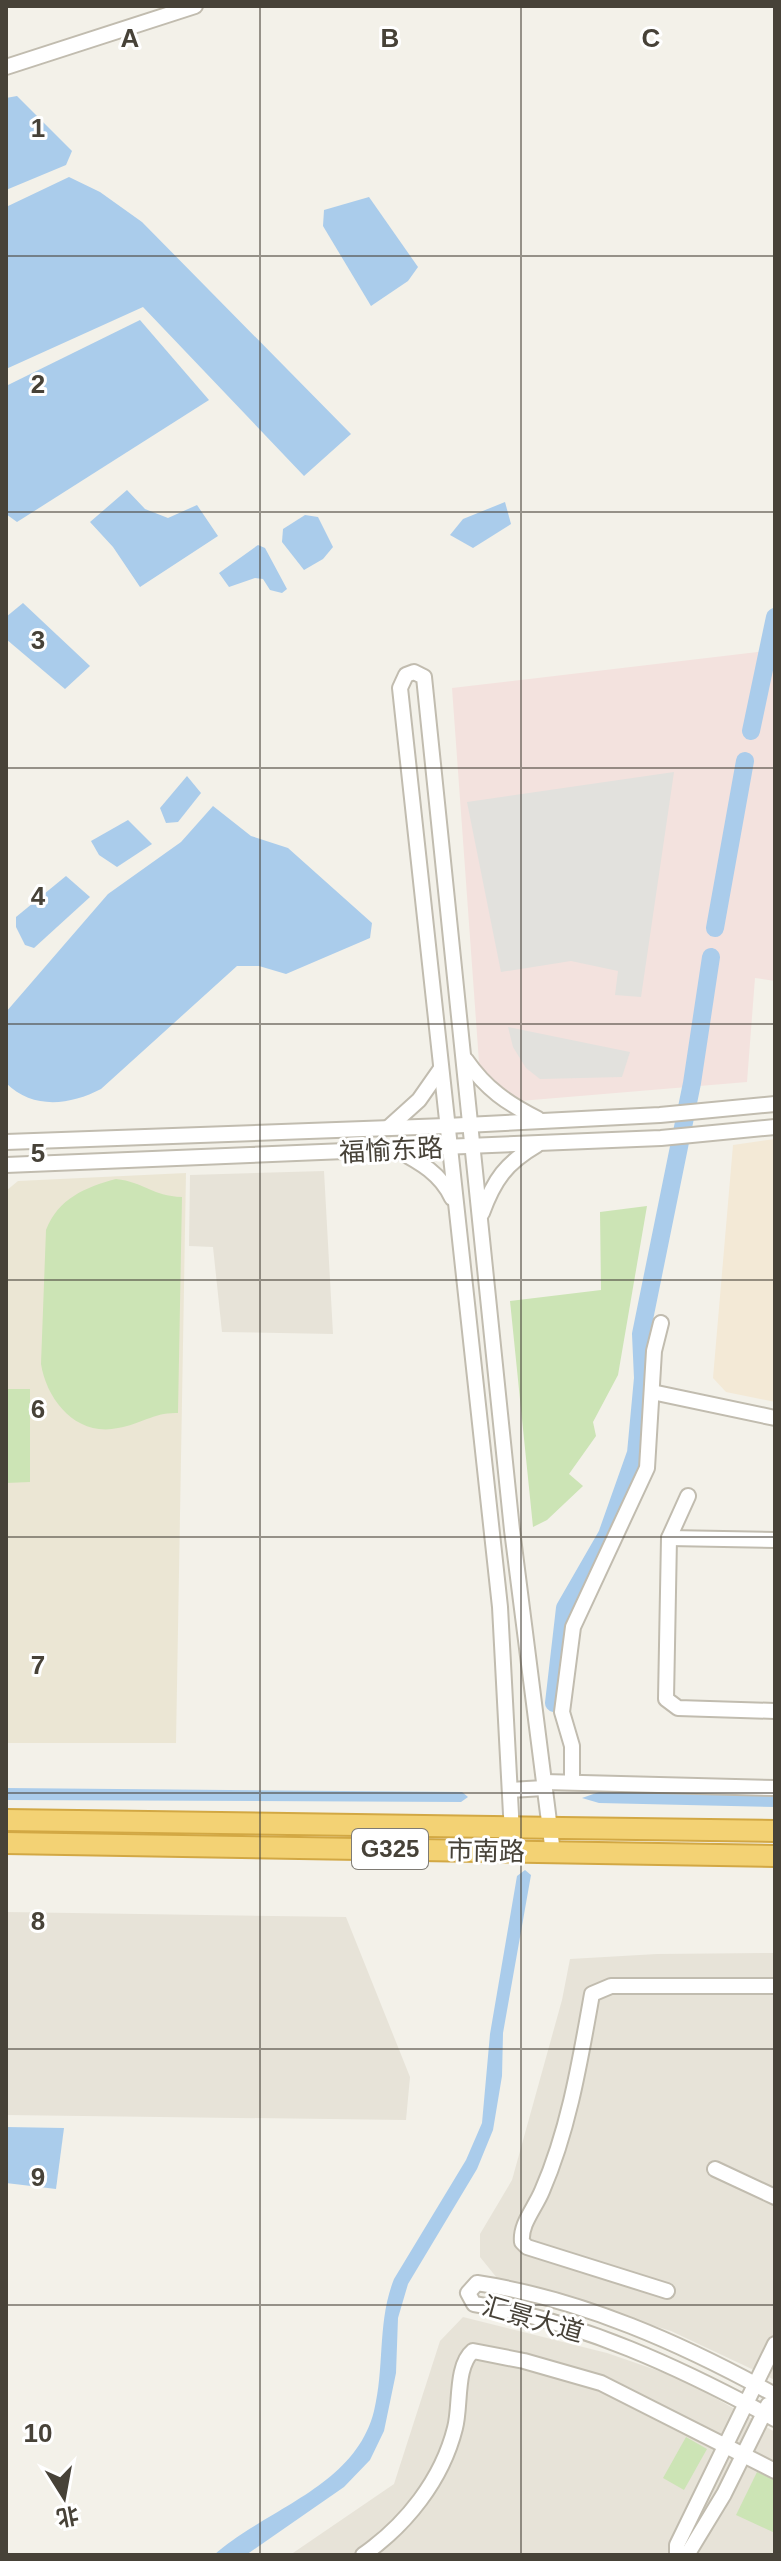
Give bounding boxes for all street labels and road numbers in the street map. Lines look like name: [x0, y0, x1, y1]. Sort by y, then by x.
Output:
street label: 福愉东路: [338, 1132, 444, 1168]
road number: G325: [352, 1829, 428, 1869]
street label: 市南路: [447, 1835, 525, 1867]
street label: 汇景大道: [479, 2290, 587, 2348]

